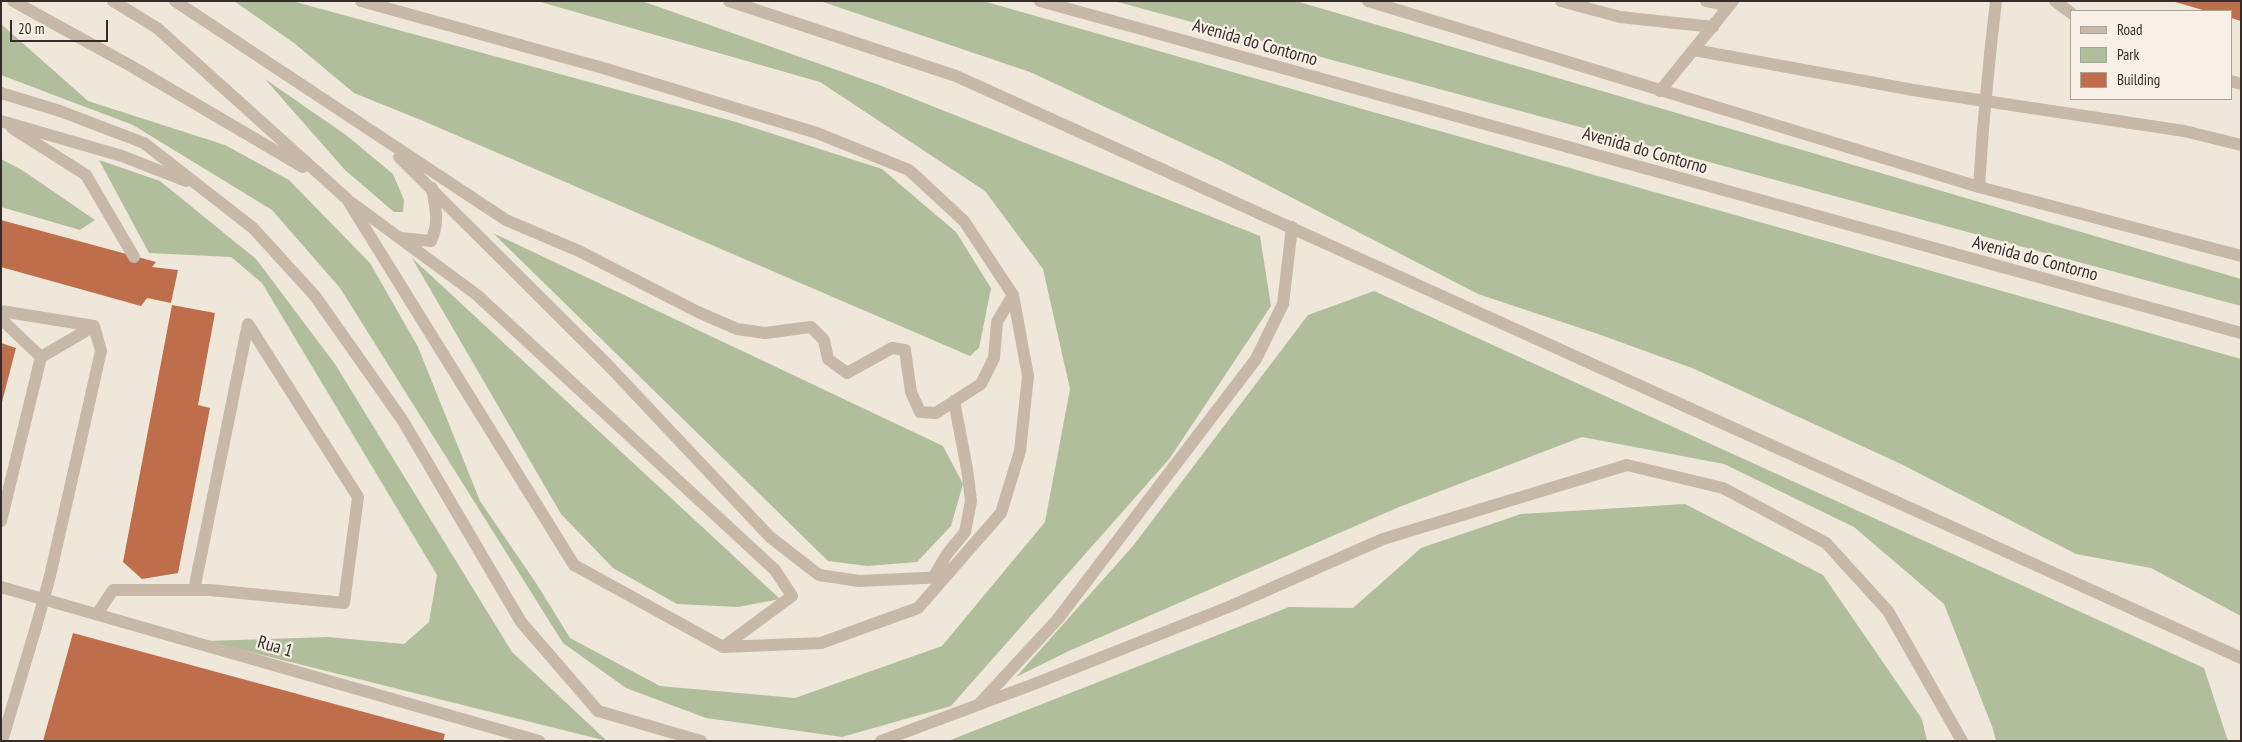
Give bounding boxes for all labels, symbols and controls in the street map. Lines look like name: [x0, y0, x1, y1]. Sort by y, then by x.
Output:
scale bar: [12, 10, 110, 42]
legend: [2070, 10, 2232, 100]
street label: Avenida do Contorno: [1190, 15, 1320, 71]
text: 20 m: [18, 19, 44, 38]
text: Road: [2117, 20, 2143, 39]
text: Park: [2117, 45, 2139, 64]
text: Building: [2117, 70, 2160, 89]
street label: Avenida do Contorno: [1580, 123, 1710, 179]
street label: Avenida do Contorno: [1970, 232, 2100, 286]
street label: Rua 1: [255, 632, 295, 662]

